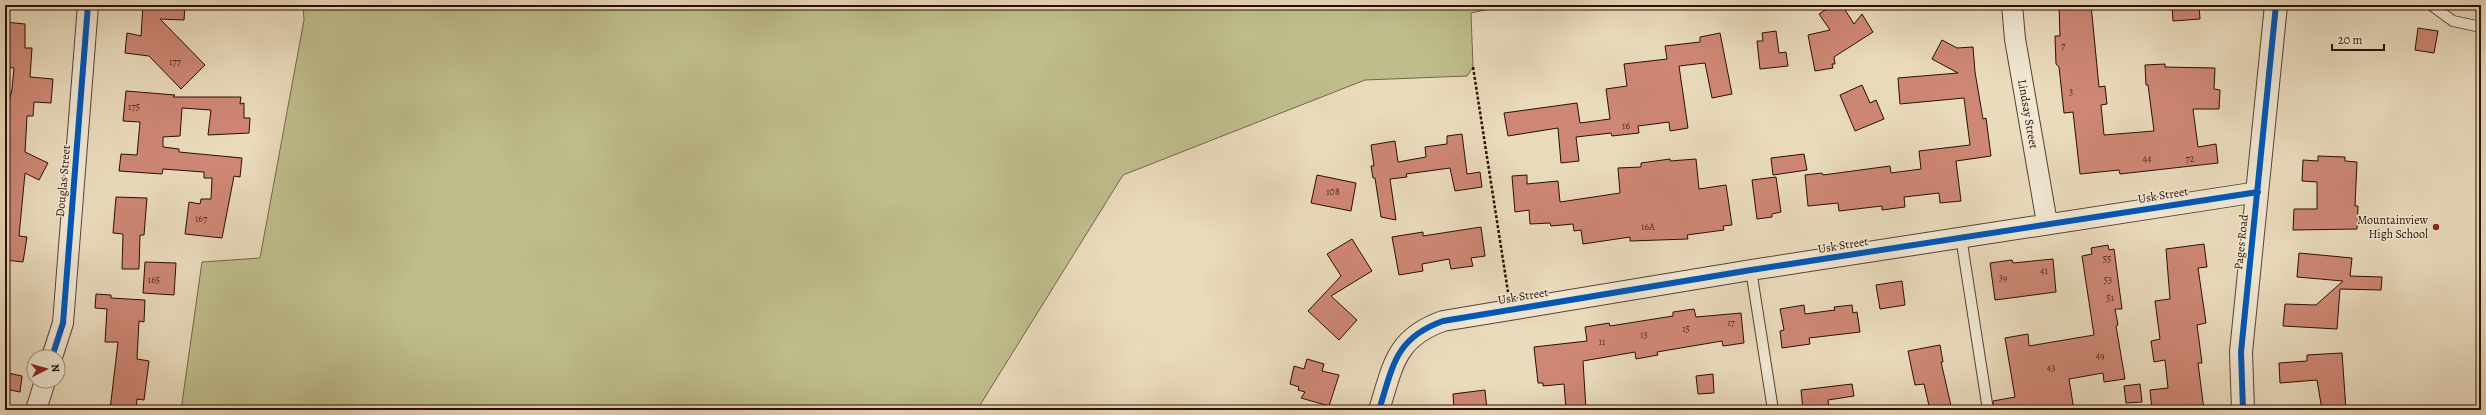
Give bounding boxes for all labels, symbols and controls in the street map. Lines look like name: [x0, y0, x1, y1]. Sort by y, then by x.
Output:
scale bar: [2332, 26, 2384, 52]
text: 20 m: [2338, 32, 2362, 48]
house number: 7: [2061, 39, 2066, 52]
house number: 177: [169, 55, 182, 68]
street label: Lindsay Street: [2014, 78, 2042, 150]
house number: 3: [2069, 85, 2073, 98]
house number: 175: [128, 100, 140, 113]
house number: 16: [1622, 119, 1630, 132]
street label: Douglas Street: [52, 144, 74, 218]
house number: 44: [2142, 152, 2152, 165]
house number: 72: [2186, 152, 2195, 165]
street label: Usk Street: [2137, 183, 2189, 207]
house number: 108: [1326, 185, 1340, 198]
house number: 167: [195, 212, 208, 225]
place label: Mountainview High School: [2357, 212, 2429, 242]
street label: Pages Road: [2230, 213, 2252, 270]
house number: 16A: [1641, 220, 1655, 233]
marker: Mountainview High School: [2431, 222, 2441, 232]
street label: Usk Street: [1817, 233, 1869, 257]
house number: 55: [2103, 252, 2111, 265]
house number: 41: [2040, 264, 2049, 277]
house number: 39: [1999, 271, 2008, 284]
house number: 165: [148, 273, 160, 286]
house number: 53: [2104, 273, 2112, 286]
street label: Usk Street: [1497, 284, 1549, 308]
house number: 51: [2106, 291, 2114, 304]
house number: 17: [1727, 316, 1736, 329]
house number: 15: [1682, 322, 1690, 335]
house number: 13: [1640, 328, 1648, 341]
house number: 11: [1599, 335, 1606, 348]
north arrow: [26, 349, 66, 389]
house number: 49: [2095, 349, 2105, 362]
house number: 43: [2047, 361, 2055, 374]
text: N: [48, 363, 63, 373]

